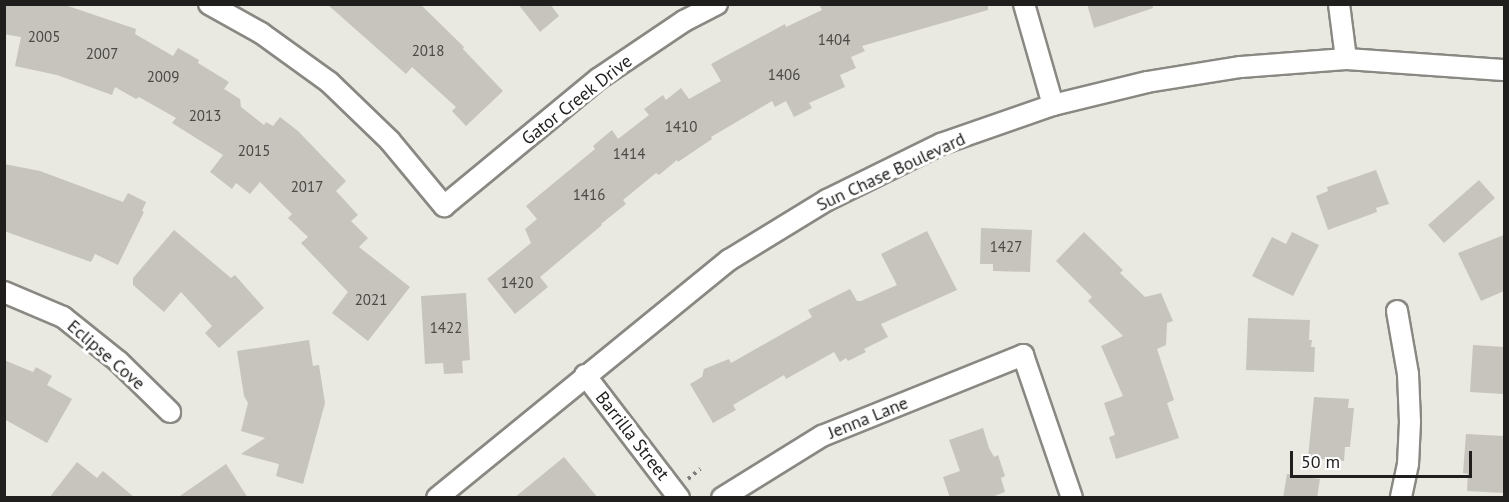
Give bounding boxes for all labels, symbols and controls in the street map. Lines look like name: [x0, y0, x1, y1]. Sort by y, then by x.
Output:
house number: 2005: [28, 28, 60, 46]
house number: 1404: [818, 31, 850, 49]
house number: 2018: [412, 42, 444, 60]
house number: 2007: [86, 45, 118, 63]
street label: Gator Creek Drive: [517, 50, 637, 150]
house number: 1406: [768, 66, 800, 84]
house number: 2009: [147, 68, 179, 86]
house number: 2013: [189, 107, 221, 125]
house number: 1410: [665, 118, 697, 136]
street label: Sun Chase Boulevard: [813, 128, 969, 216]
house number: 2015: [238, 142, 270, 160]
house number: 1414: [613, 145, 645, 163]
house number: 2017: [291, 178, 323, 196]
house number: 1416: [573, 186, 605, 204]
house number: 1427: [990, 238, 1022, 256]
house number: 1420: [501, 274, 533, 292]
house number: 2021: [355, 291, 387, 309]
street label: Eclipse Cove: [63, 315, 149, 395]
house number: 1422: [430, 319, 462, 337]
street label: Barrilla Street: [591, 387, 673, 485]
street label: Jenna Lane: [825, 392, 911, 444]
scale bar: [1293, 439, 1474, 477]
text: 50 m: [1301, 450, 1340, 473]

